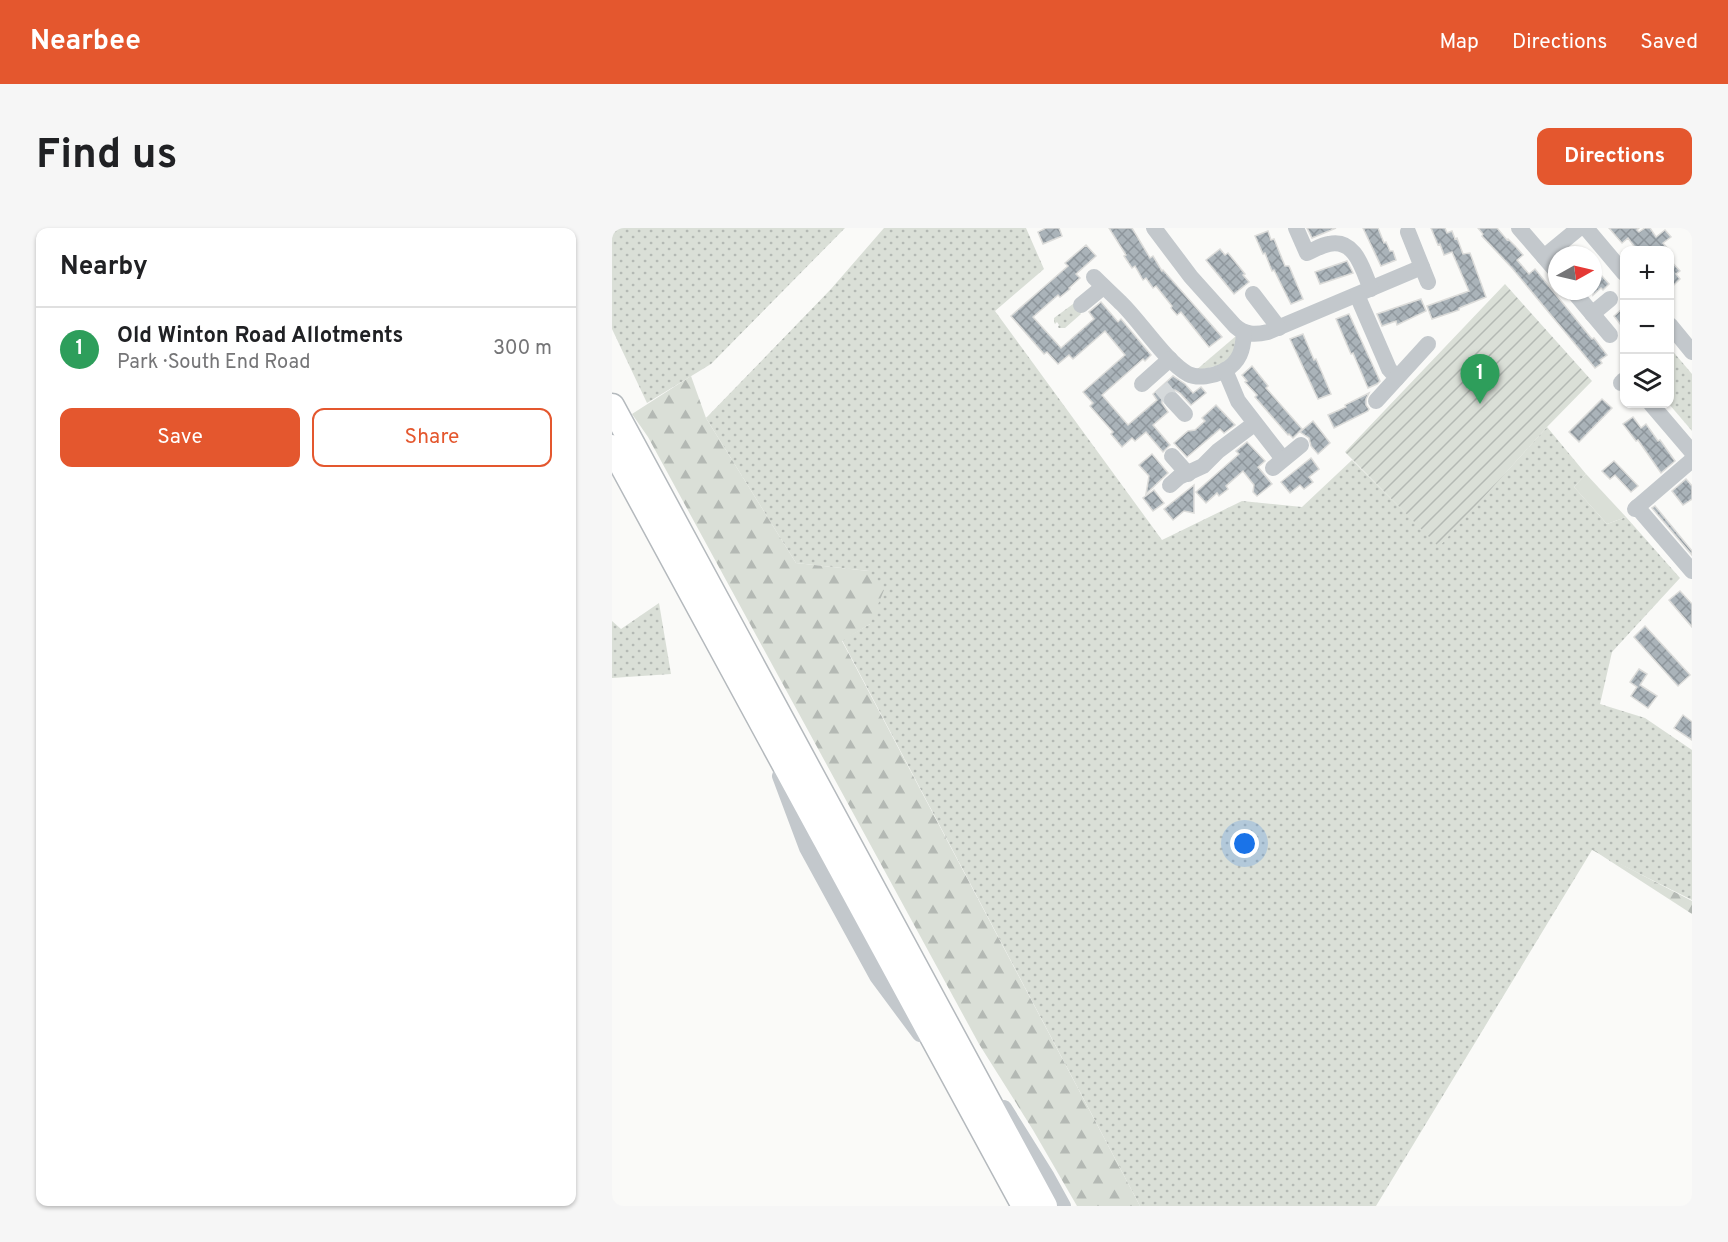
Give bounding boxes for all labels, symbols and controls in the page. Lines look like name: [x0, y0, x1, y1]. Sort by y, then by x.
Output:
text: Nearbee: [30, 24, 141, 60]
text: Map: [1439, 29, 1479, 56]
text: Directions: [1512, 29, 1607, 56]
text: Saved: [1640, 29, 1698, 56]
button: Directions: [1537, 128, 1692, 185]
text: Find us: [36, 130, 177, 183]
north arrow: [1548, 246, 1602, 300]
map controls: [1620, 246, 1674, 408]
button: +: [1620, 246, 1674, 300]
text: Nearby: [60, 251, 148, 284]
button: −: [1620, 300, 1674, 354]
text: Old Winton Road Allotments: [117, 323, 403, 350]
text: 1: [76, 336, 84, 362]
text: 300 m: [493, 336, 552, 362]
text: Park · South End Road: [117, 350, 311, 376]
pin: 1: [1460, 354, 1500, 404]
button: layers: [1620, 354, 1674, 408]
button: Save: [60, 408, 300, 467]
button: Share: [312, 408, 552, 467]
your location: [1230, 829, 1259, 858]

